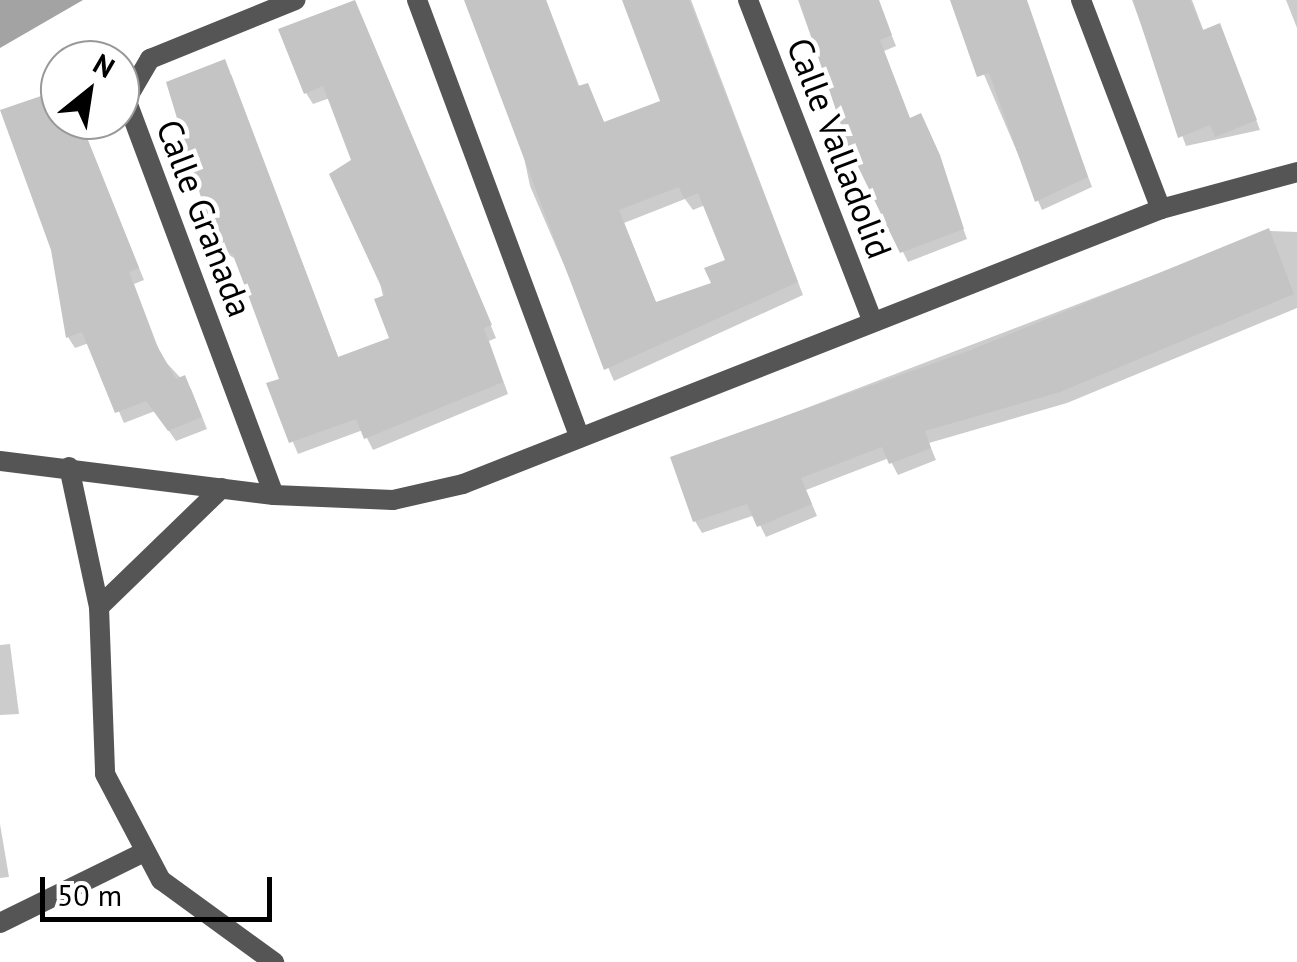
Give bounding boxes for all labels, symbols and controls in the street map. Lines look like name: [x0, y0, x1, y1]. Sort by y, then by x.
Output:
street label: Calle Valladolid: [779, 31, 901, 265]
north arrow: [40, 40, 140, 140]
text: N: [87, 45, 121, 86]
street label: Calle Granada: [148, 114, 262, 322]
scale bar: [45, 857, 278, 919]
text: 50 m: [57, 875, 122, 914]

